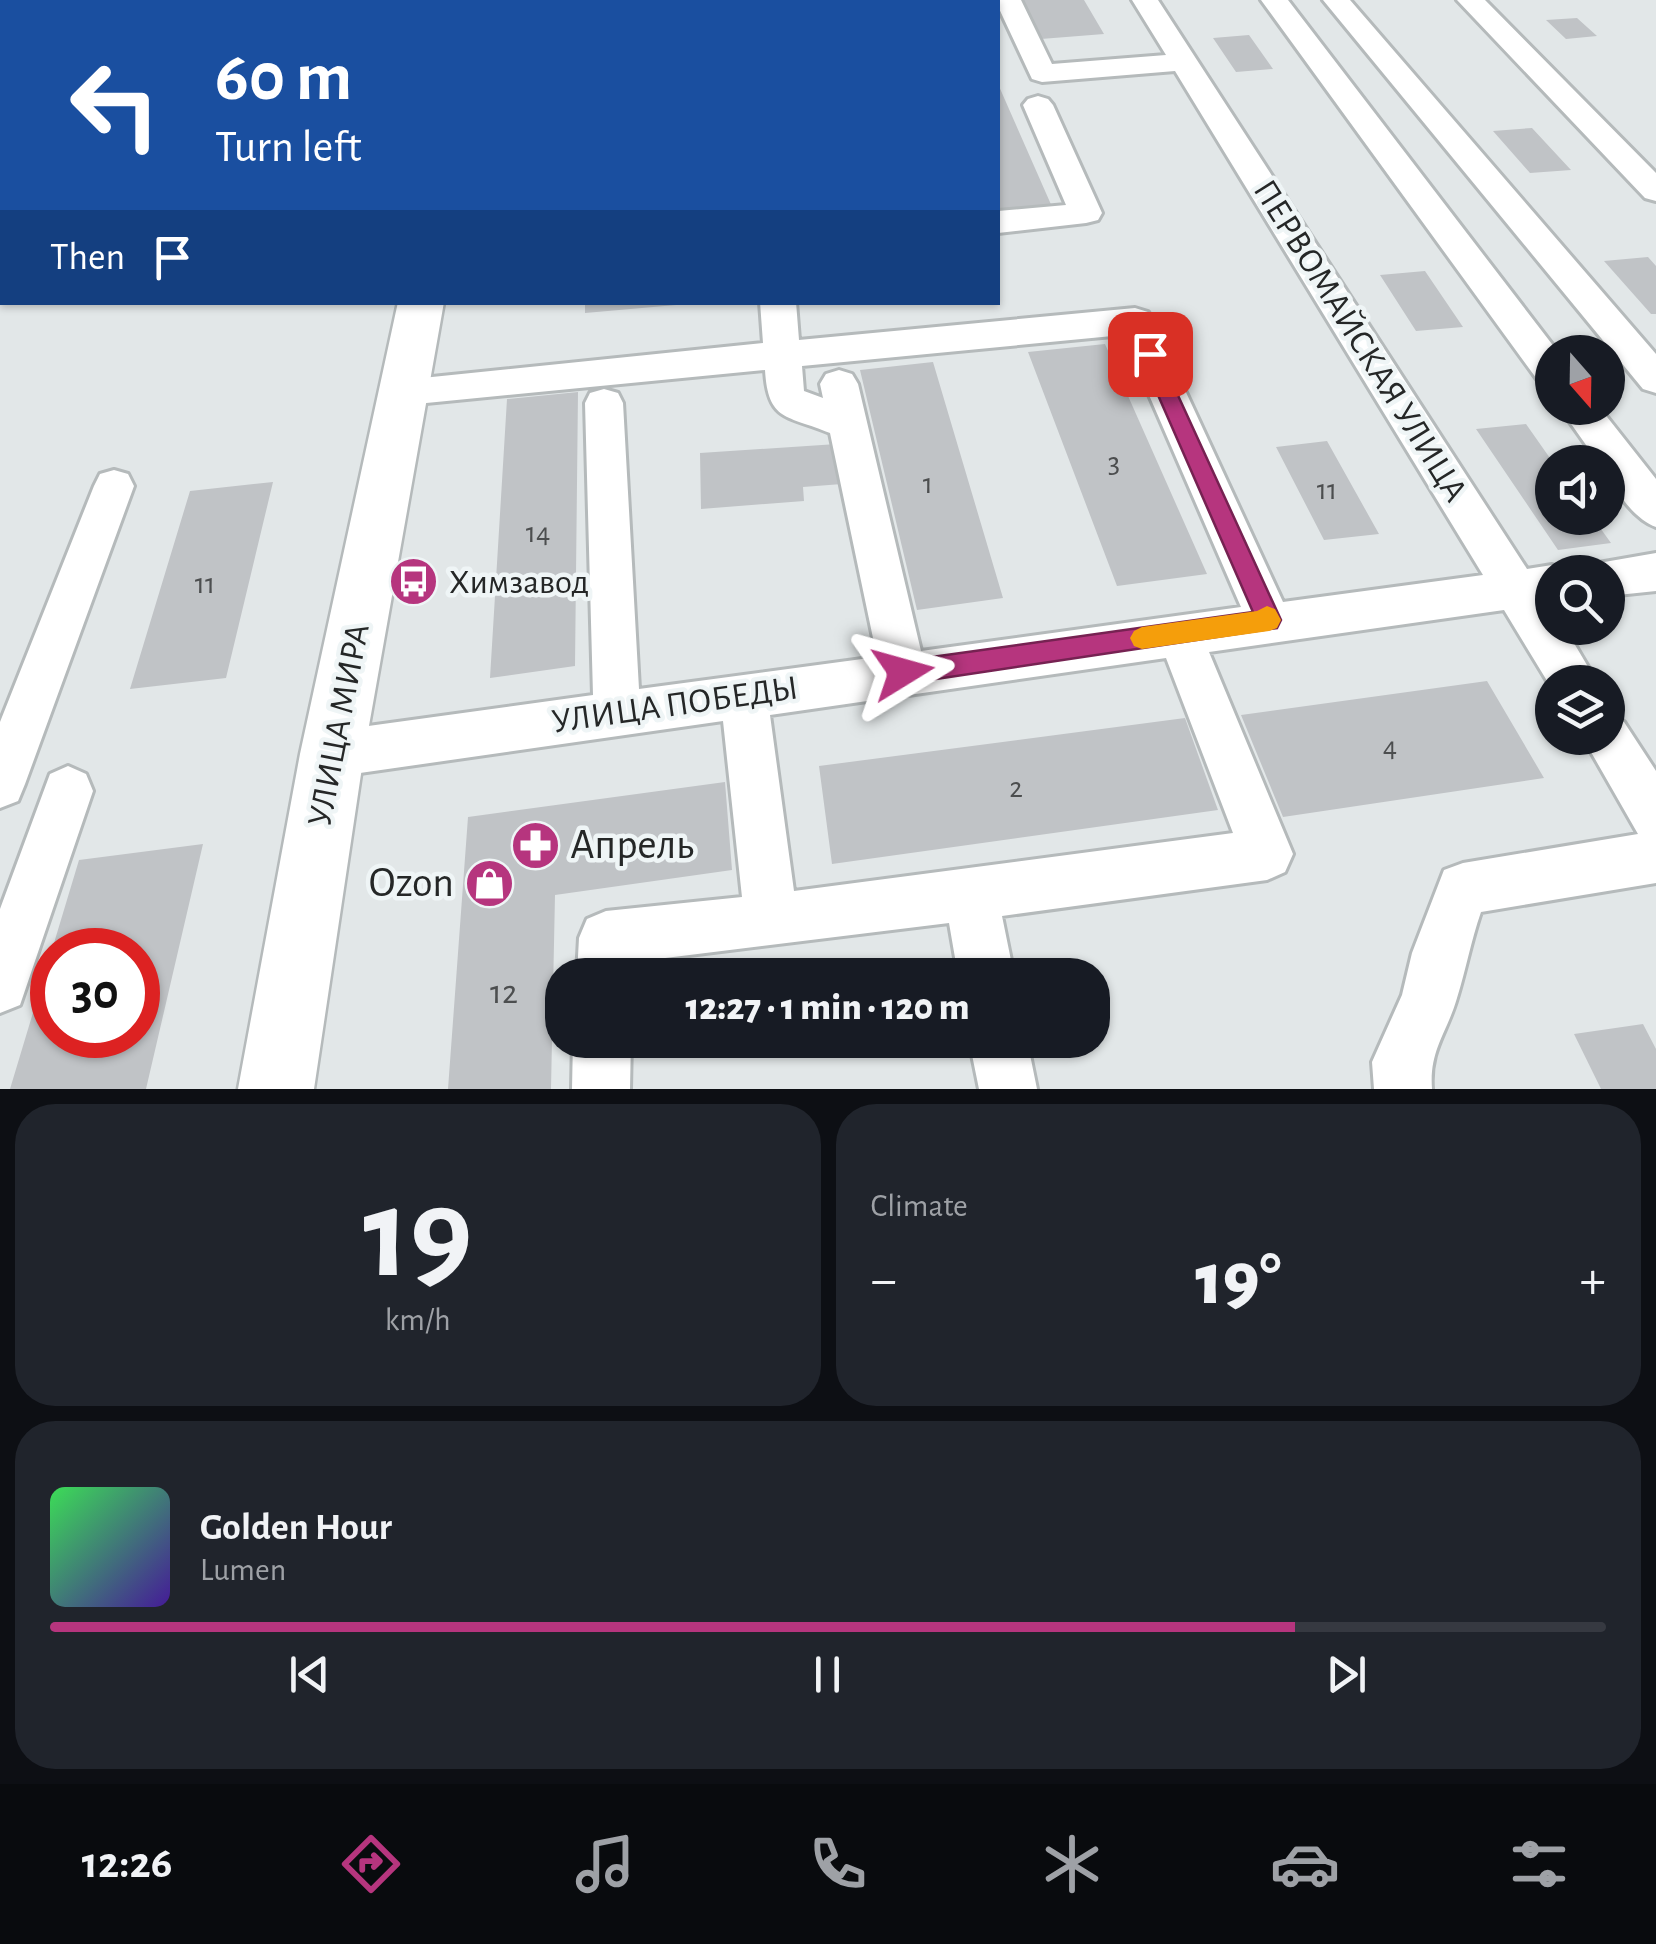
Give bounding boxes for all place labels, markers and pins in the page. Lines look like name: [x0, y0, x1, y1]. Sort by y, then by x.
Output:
pin: [1108, 312, 1193, 397]
bus stop icon: Химзавод: [388, 556, 440, 608]
place label: Химзавод: [449, 565, 589, 600]
pharmacy icon: Апрель: [509, 819, 561, 871]
place label: Апрель: [570, 824, 694, 866]
shop icon: Ozon: [463, 857, 515, 909]
place label: Ozon: [369, 862, 454, 904]

